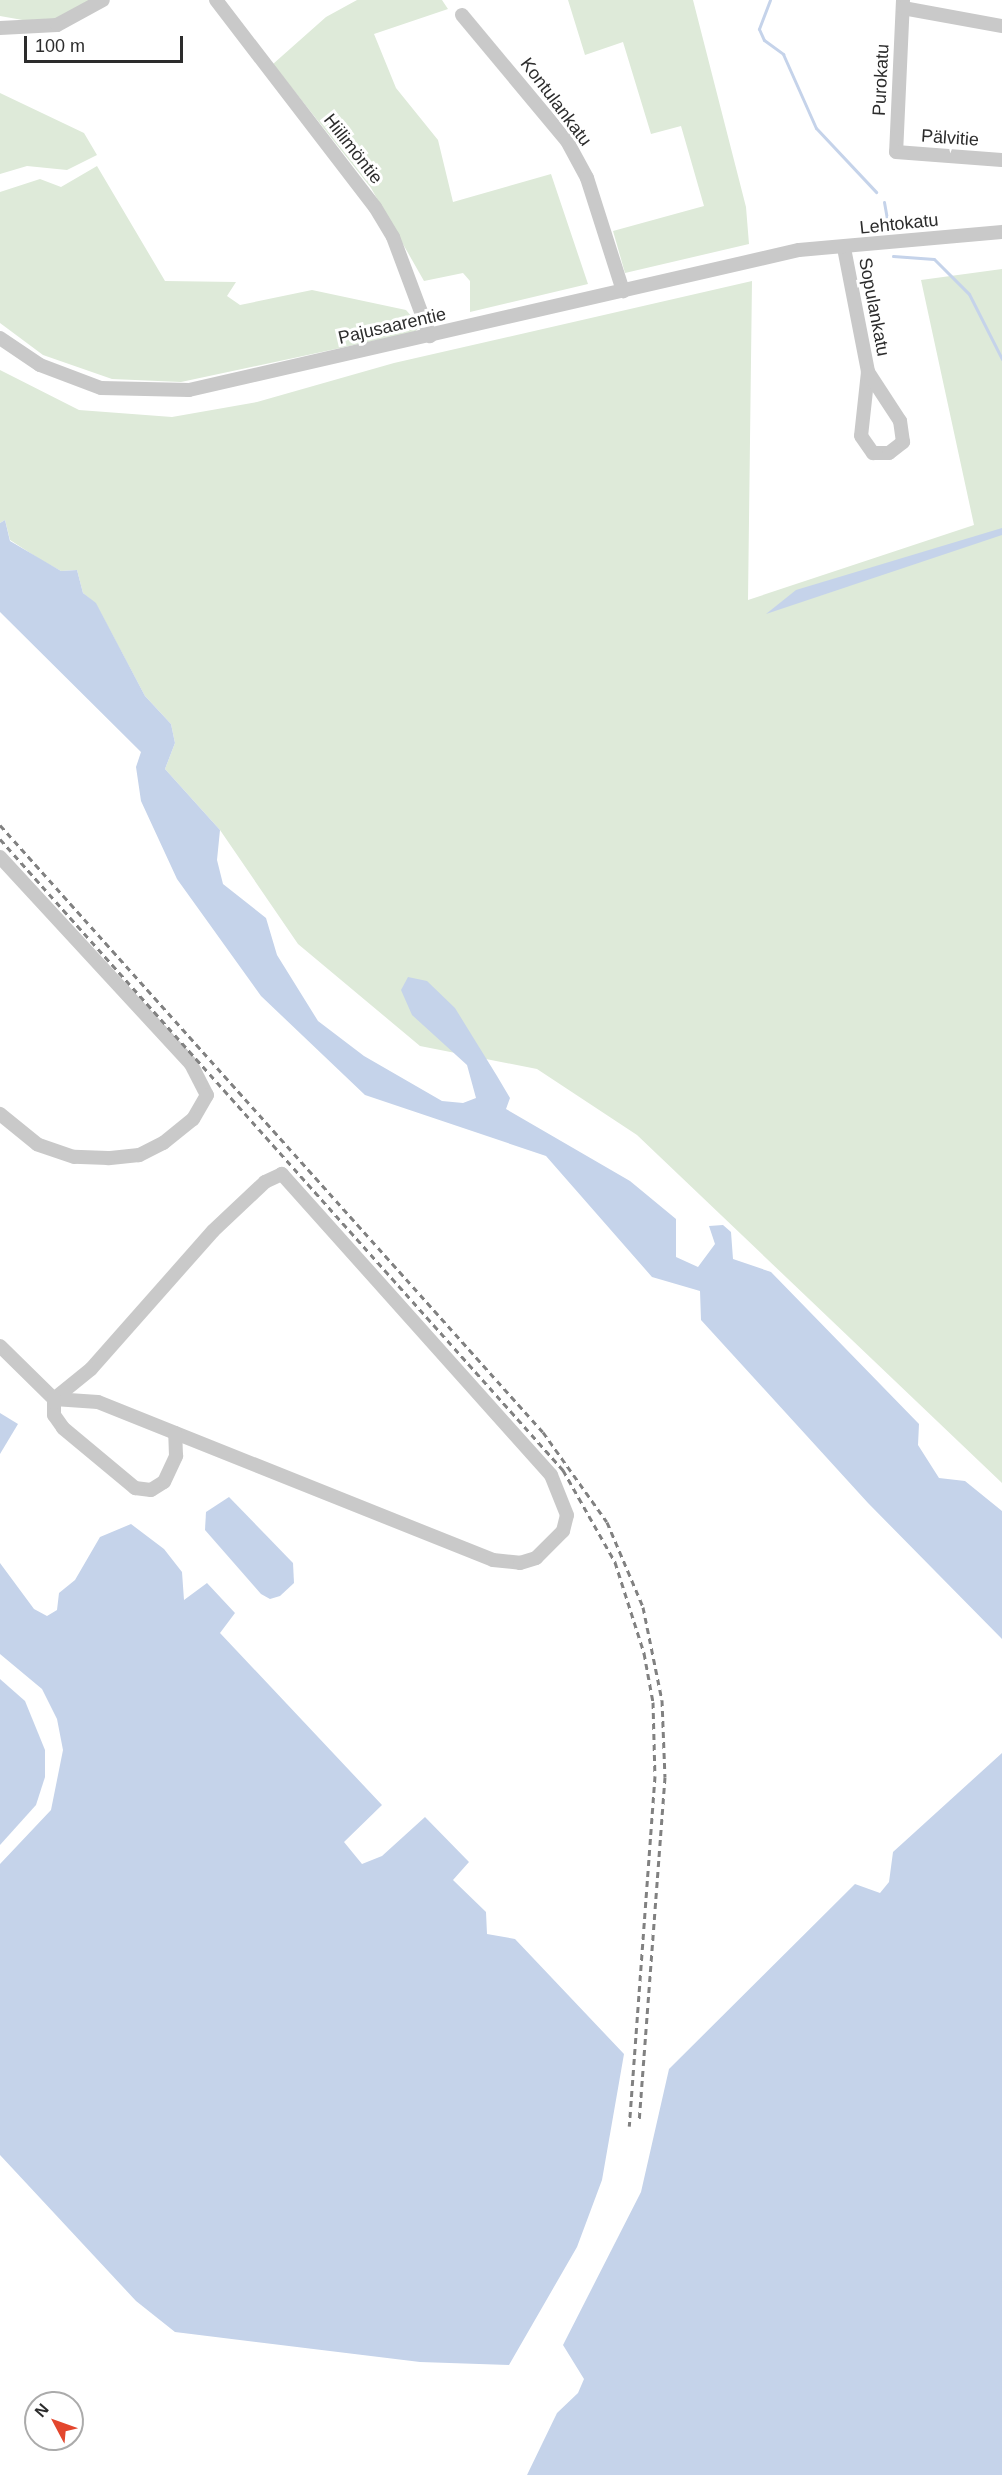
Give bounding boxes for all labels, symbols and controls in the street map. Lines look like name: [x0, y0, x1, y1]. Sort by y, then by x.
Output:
scale bar: [27, 24, 186, 62]
text: 100 m: [35, 36, 85, 56]
street label: Purokatu: [868, 43, 894, 117]
street label: Kontulankatu: [516, 54, 596, 150]
street label: Hiilimöntie: [319, 110, 387, 188]
street label: Pälvitie: [920, 125, 980, 151]
street label: Lehtokatu: [859, 209, 939, 239]
street label: Sopulankatu: [854, 256, 894, 358]
street label: Pajusaarentie: [336, 303, 448, 349]
north arrow: [24, 2391, 84, 2451]
text: N: [31, 2400, 52, 2420]

